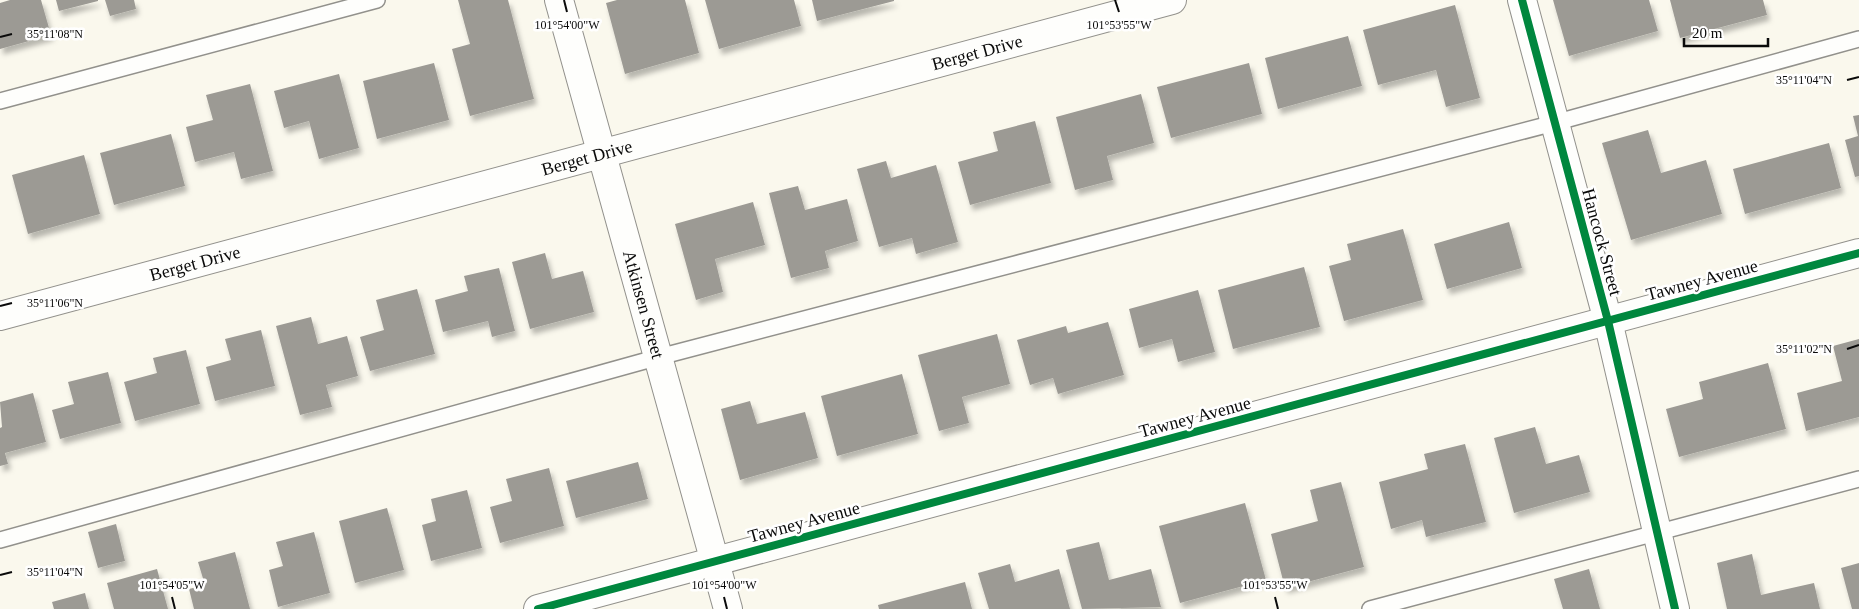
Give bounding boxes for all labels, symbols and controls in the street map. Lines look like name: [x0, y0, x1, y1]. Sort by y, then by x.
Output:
scale bar: [1684, 15, 1768, 47]
text: 101°54'00"W: [534, 18, 600, 32]
text: 101°53'55"W: [1086, 18, 1152, 32]
text: 20 m: [1692, 25, 1723, 41]
text: 35°11'08"N: [27, 27, 83, 41]
street label: Berget Drive: [930, 31, 1025, 74]
text: 35°11'04"N: [1776, 73, 1832, 87]
street label: Berget Drive: [539, 136, 635, 180]
street label: Hancock Street: [1578, 186, 1626, 298]
street label: Berget Drive: [147, 242, 243, 285]
street label: Atkinsen Street: [619, 248, 668, 361]
street label: Tawney Avenue: [1644, 255, 1760, 305]
text: 35°11'06"N: [27, 296, 83, 310]
text: 35°11'02"N: [1776, 342, 1832, 356]
street label: Tawney Avenue: [1137, 392, 1253, 442]
street label: Tawney Avenue: [746, 497, 862, 547]
text: 35°11'04"N: [27, 565, 83, 579]
text: 101°54'05"W: [139, 578, 205, 592]
text: 101°54'00"W: [691, 578, 757, 592]
text: 101°53'55"W: [1242, 578, 1308, 592]

